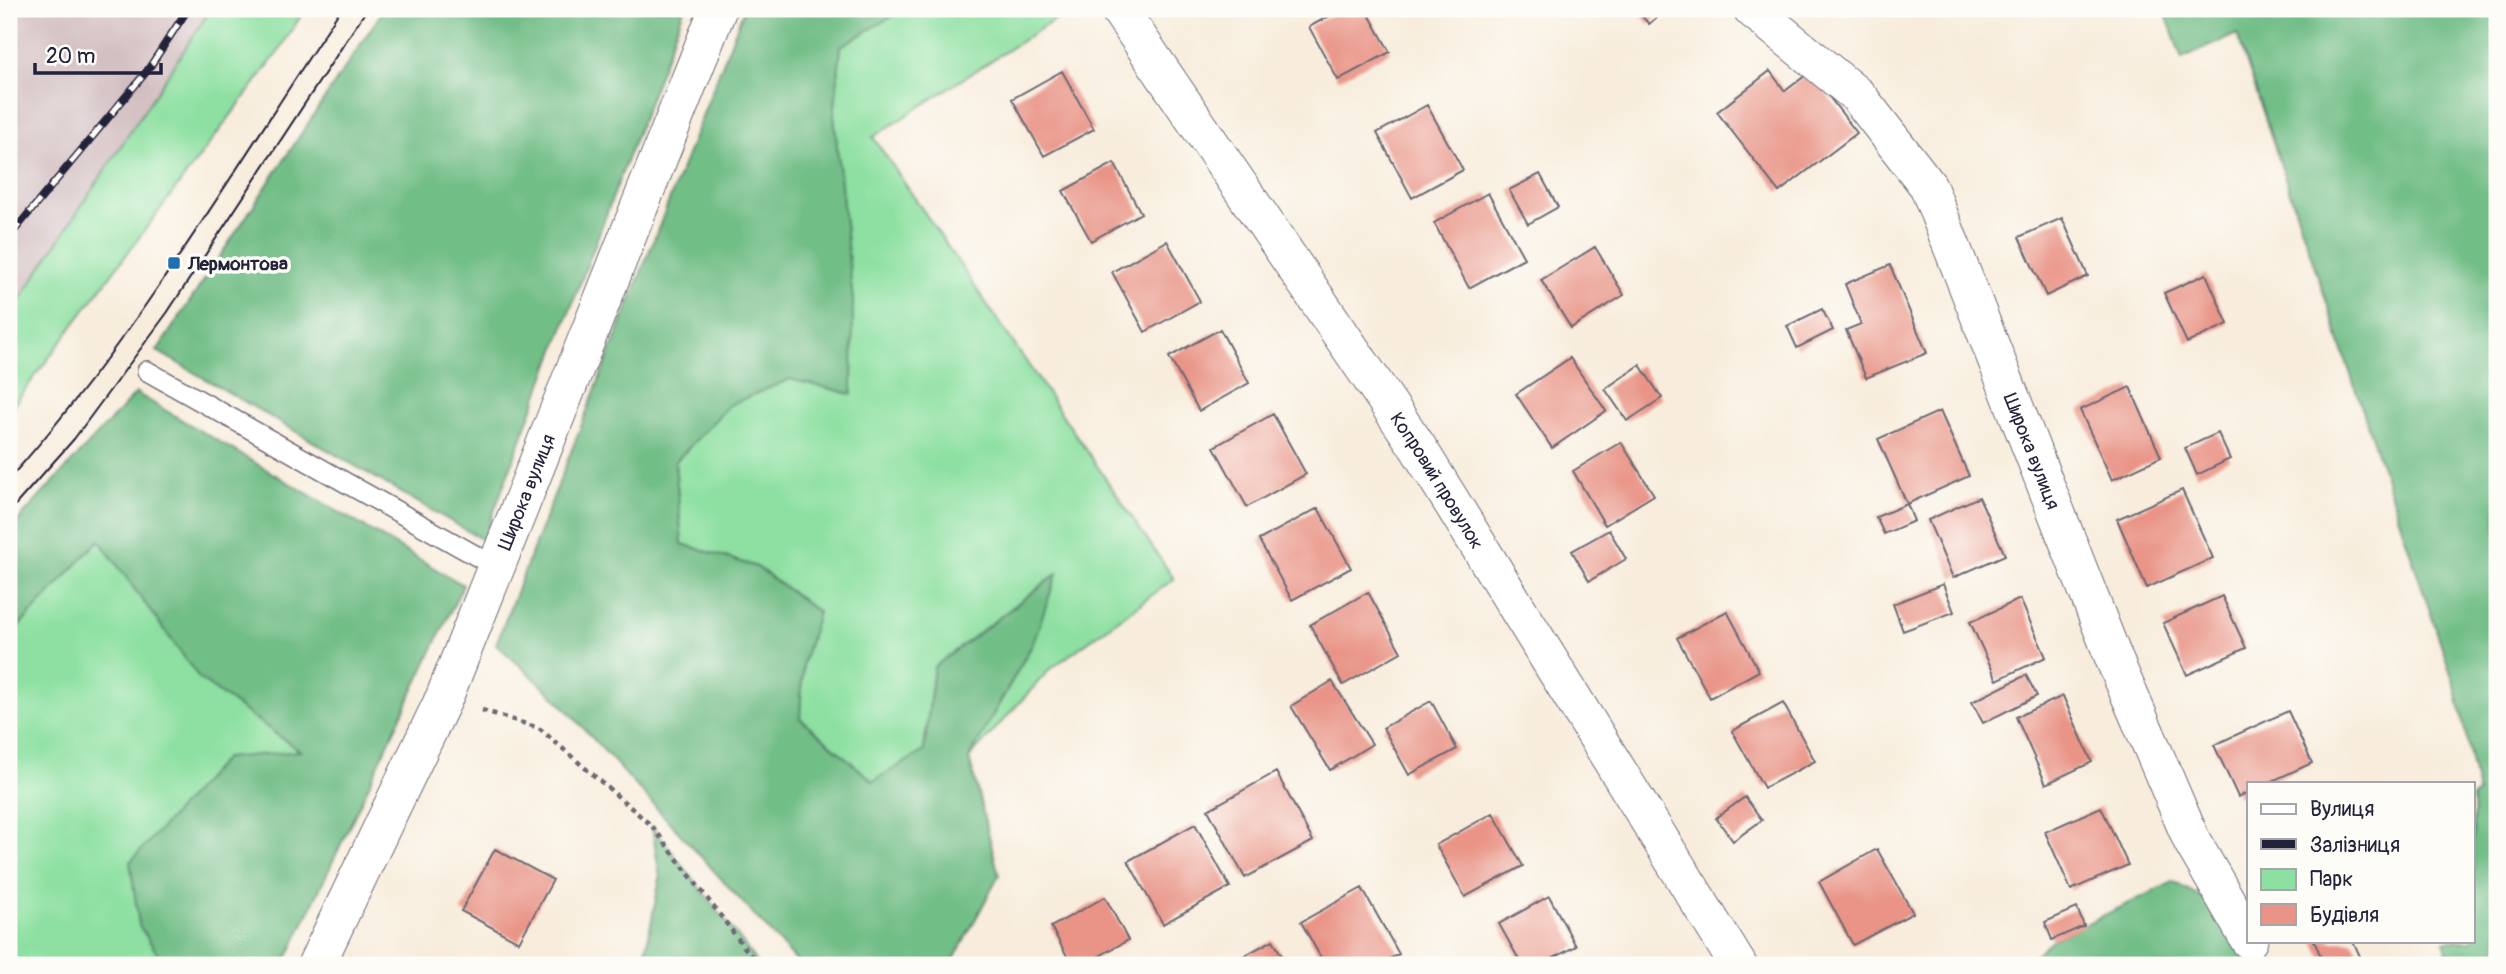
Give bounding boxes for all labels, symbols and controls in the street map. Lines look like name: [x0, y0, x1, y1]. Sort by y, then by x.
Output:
scale bar: [35, 32, 161, 76]
text: 20 m: [46, 43, 95, 70]
place label: Лермонтова: [187, 252, 288, 276]
marker: Лермонтова: [166, 255, 182, 271]
street label: Широка вулиця: [1998, 390, 2065, 513]
street label: Копровий провулок: [1384, 408, 1489, 554]
street label: Широка вулиця: [493, 431, 561, 554]
legend: [2247, 782, 2474, 942]
text: Вулиця: [2310, 796, 2374, 823]
text: Залізниця: [2310, 832, 2400, 859]
text: Парк: [2310, 866, 2353, 893]
text: Будівля: [2310, 902, 2379, 929]

